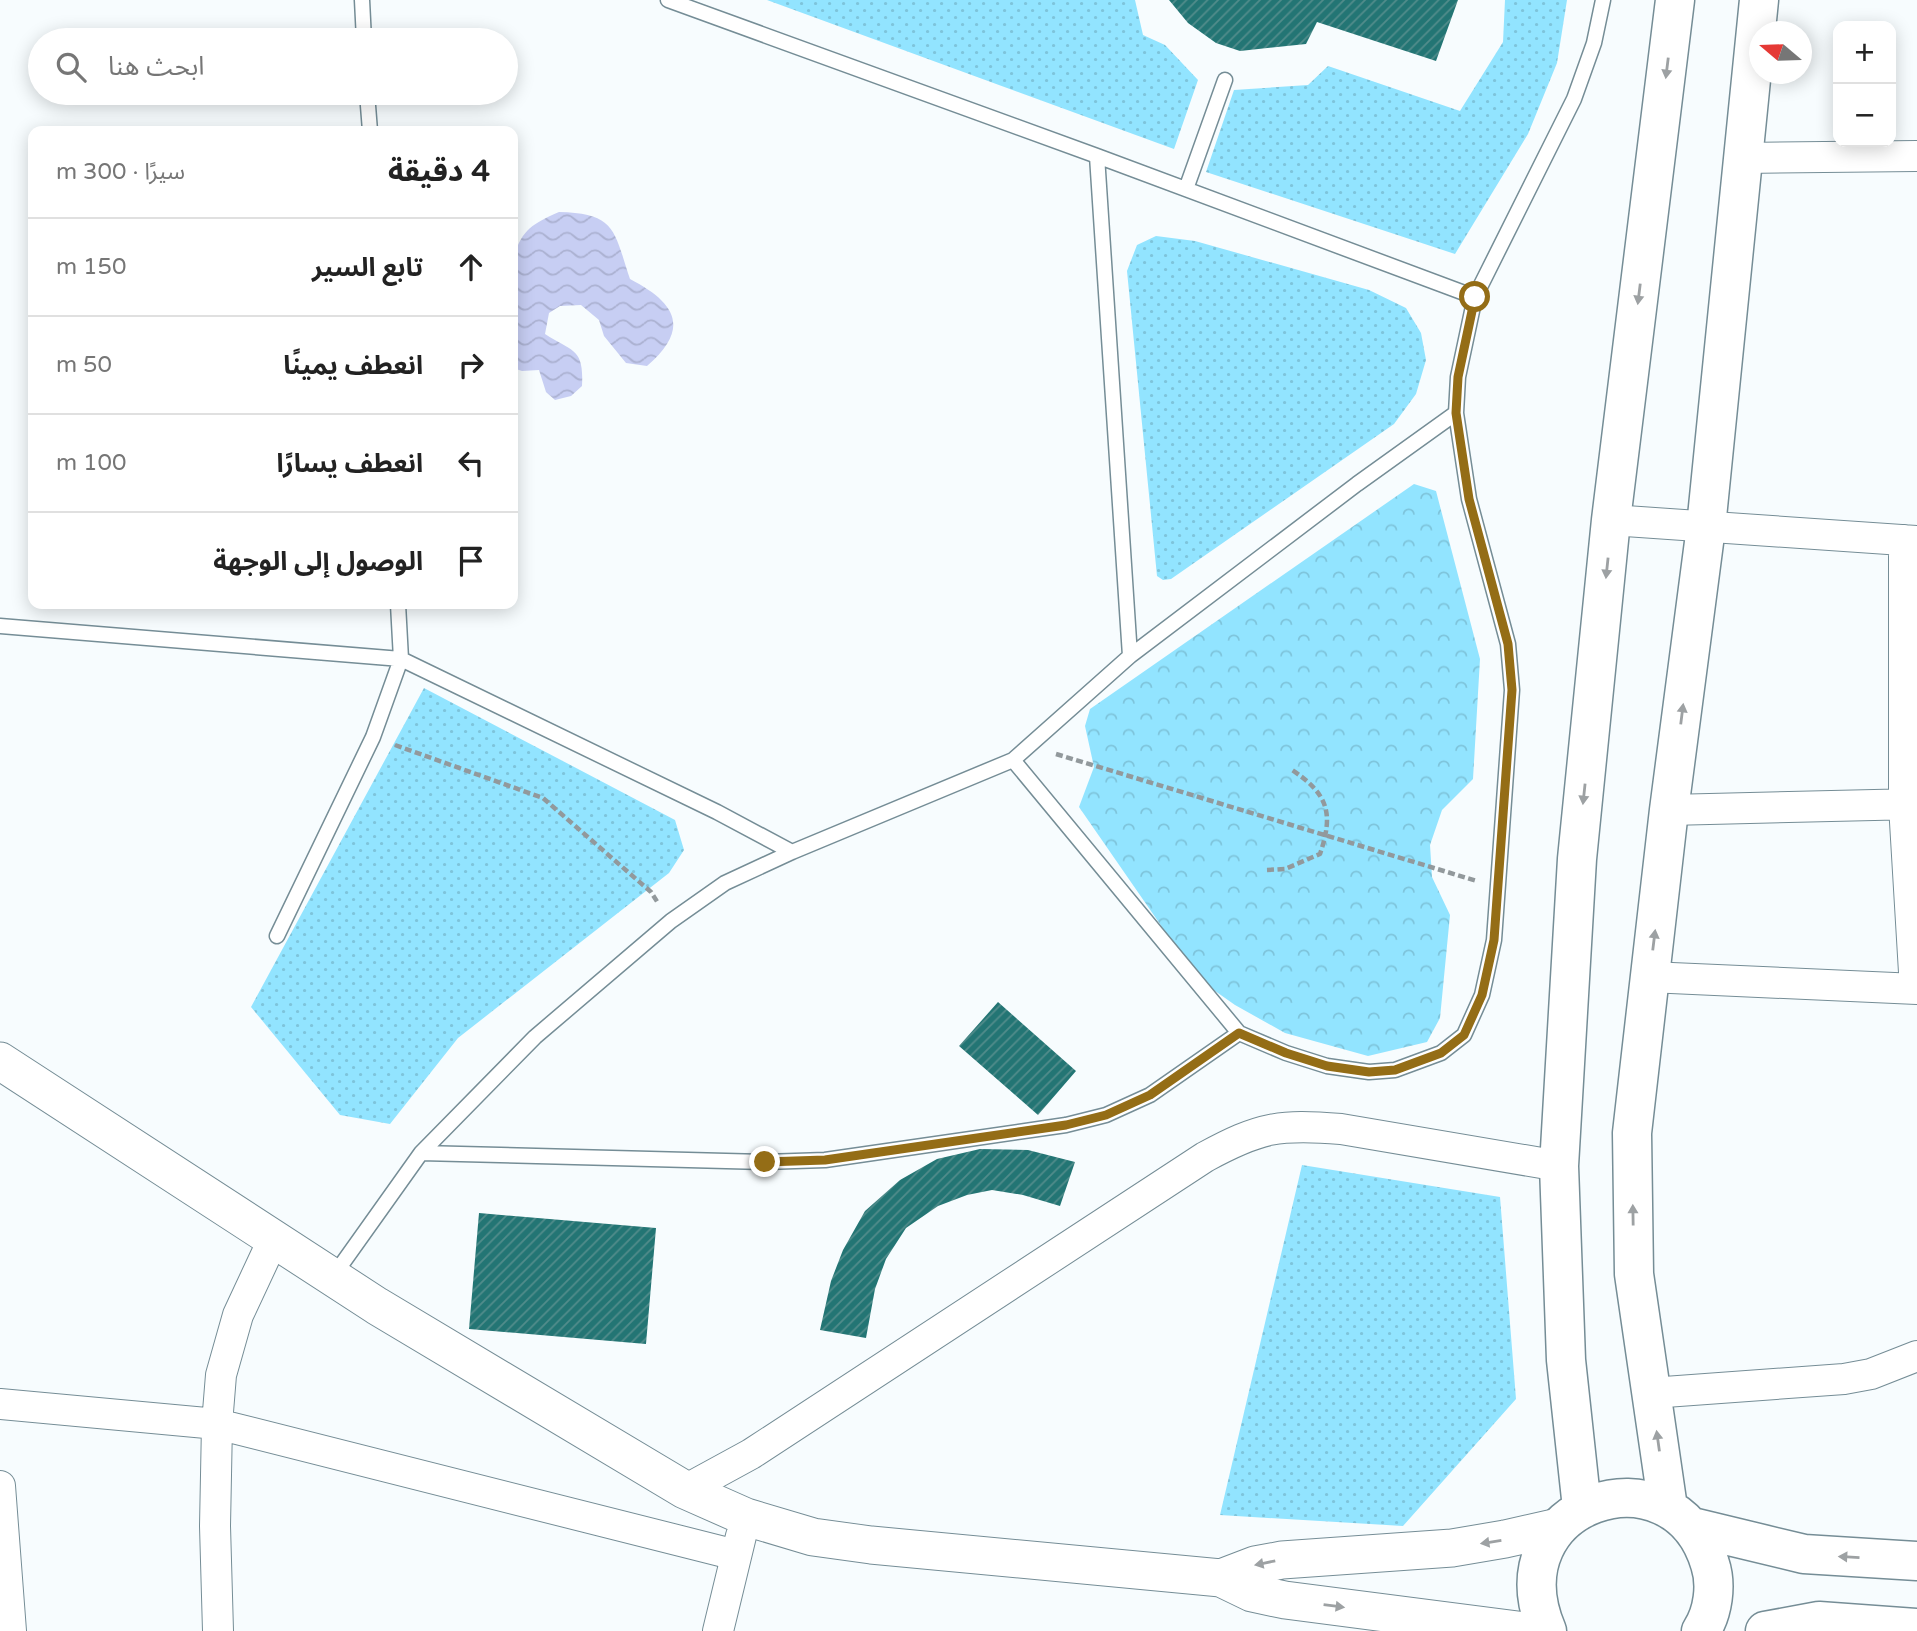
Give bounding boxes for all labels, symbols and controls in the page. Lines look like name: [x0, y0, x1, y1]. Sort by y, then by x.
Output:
north arrow: [1749, 21, 1812, 84]
map controls: [1833, 21, 1896, 147]
button: +: [1833, 21, 1896, 84]
search box: [28, 28, 518, 105]
icon: search: [52, 48, 90, 86]
text: ابحث هنا: [108, 51, 204, 82]
one-way arrow: [1661, 57, 1672, 79]
button: −: [1833, 84, 1896, 147]
text: 4 دقيقة: [388, 153, 490, 190]
text: سيرًا · 300 m: [56, 158, 185, 186]
icon: ahead: [452, 248, 490, 286]
text: تابع السير: [312, 252, 423, 283]
text: 150 m: [56, 253, 126, 281]
route start: [1459, 281, 1490, 312]
one-way arrow: [1634, 283, 1645, 305]
icon: right: [452, 346, 490, 384]
text: انعطف يمينًا: [283, 350, 423, 381]
text: 50 m: [56, 351, 112, 379]
icon: left: [452, 444, 490, 482]
text: انعطف يسارًا: [277, 448, 423, 479]
text: 100 m: [56, 449, 126, 477]
icon: arrive: [452, 542, 490, 580]
text: الوصول إلى الوجهة: [213, 546, 423, 577]
one-way arrow: [1601, 557, 1612, 579]
one-way arrow: [1676, 703, 1687, 725]
one-way arrow: [1578, 784, 1589, 806]
one-way arrow: [1648, 929, 1659, 951]
route end: [749, 1146, 780, 1177]
one-way arrow: [1628, 1204, 1639, 1226]
one-way arrow: [1652, 1430, 1663, 1452]
one-way arrow: [1480, 1536, 1502, 1547]
one-way arrow: [1838, 1551, 1860, 1562]
one-way arrow: [1254, 1558, 1276, 1569]
one-way arrow: [1323, 1601, 1345, 1612]

